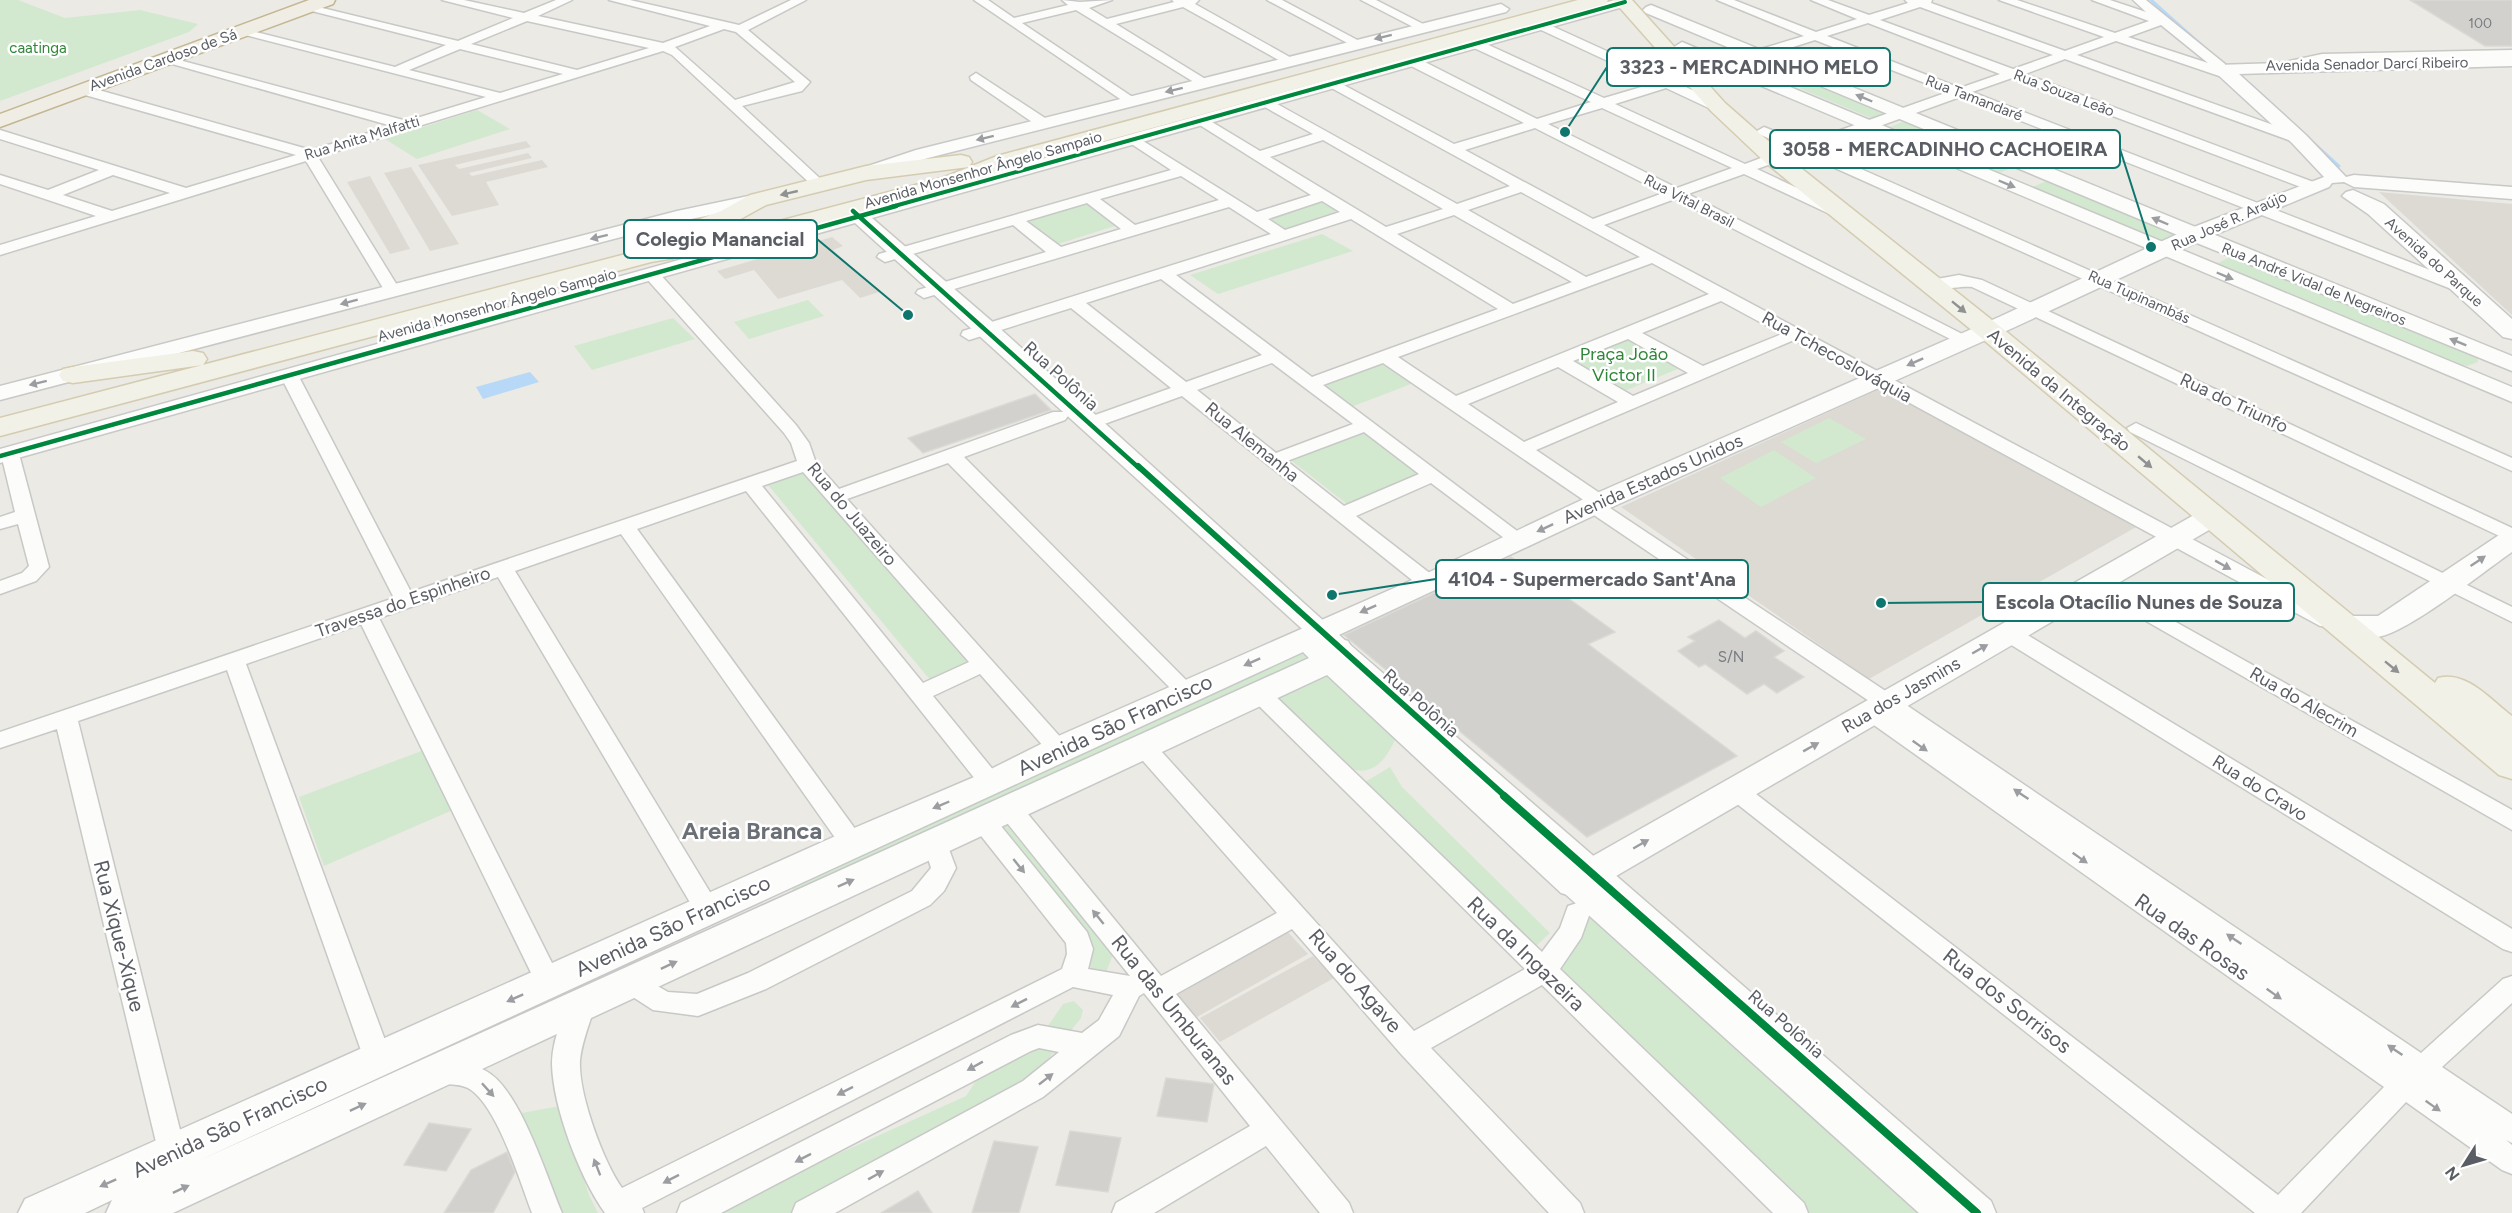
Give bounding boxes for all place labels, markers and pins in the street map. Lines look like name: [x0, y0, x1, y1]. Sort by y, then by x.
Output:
callout: 3323 - MERCADINHO MELO: [1607, 48, 1890, 86]
callout: 3058 - MERCADINHO CACHOEIRA: [1770, 130, 2120, 168]
callout: Colegio Manancial: [624, 220, 817, 258]
callout: 4104 - Supermercado Sant'Ana: [1436, 560, 1748, 598]
callout: Escola Otacílio Nunes de Souza: [1983, 583, 2294, 621]

